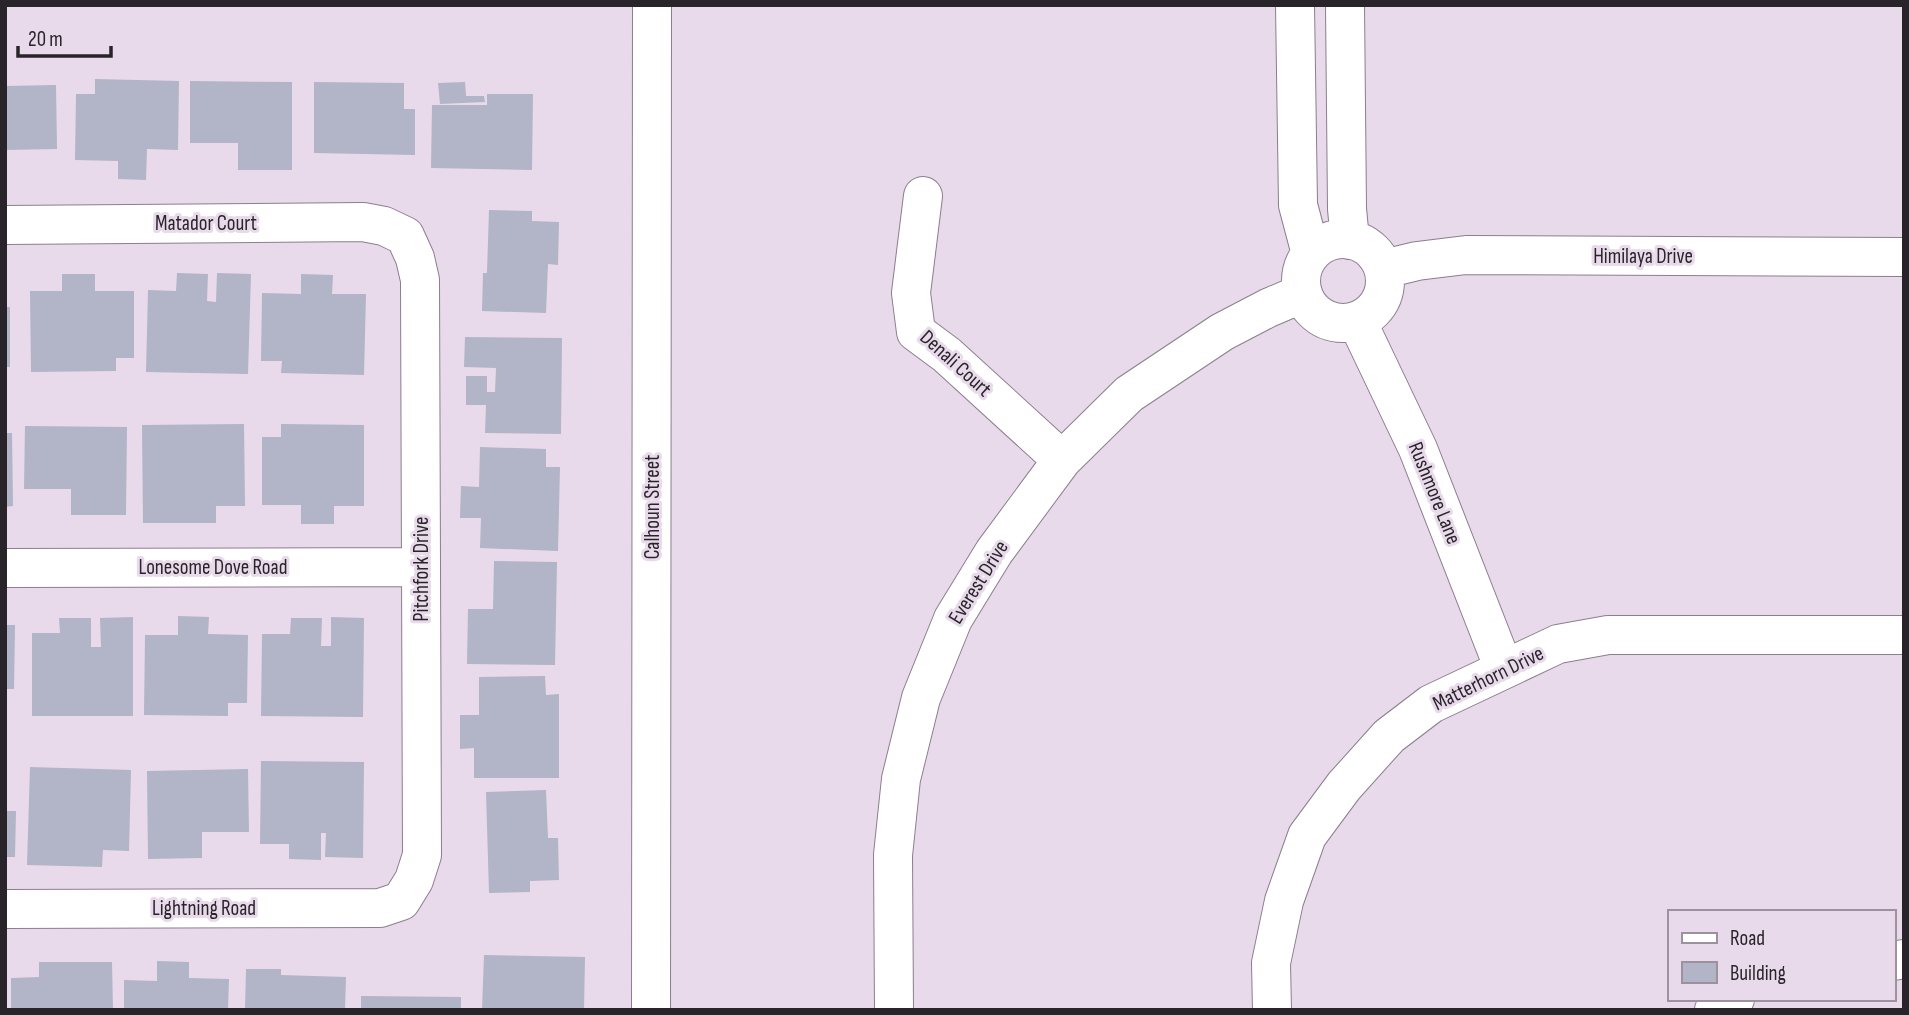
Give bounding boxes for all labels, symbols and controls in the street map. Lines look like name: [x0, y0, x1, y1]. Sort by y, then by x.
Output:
scale bar: [18, 14, 110, 58]
text: 20 m: [28, 27, 63, 52]
street label: Matador Court: [155, 211, 257, 236]
street label: Himilaya Drive: [1593, 244, 1693, 269]
street label: Denali Court: [915, 325, 997, 402]
street label: Rushmore Lane: [1403, 438, 1466, 548]
street label: Calhoun Street: [640, 455, 665, 559]
street label: Pitchfork Drive: [409, 517, 434, 621]
street label: Everest Drive: [943, 536, 1014, 628]
street label: Lonesome Dove Road: [139, 555, 287, 580]
street label: Matterhorn Drive: [1429, 641, 1548, 716]
street label: Lightning Road: [152, 896, 256, 921]
legend: [1668, 910, 1895, 1001]
text: Road: [1730, 926, 1765, 951]
text: Building: [1730, 961, 1786, 986]

